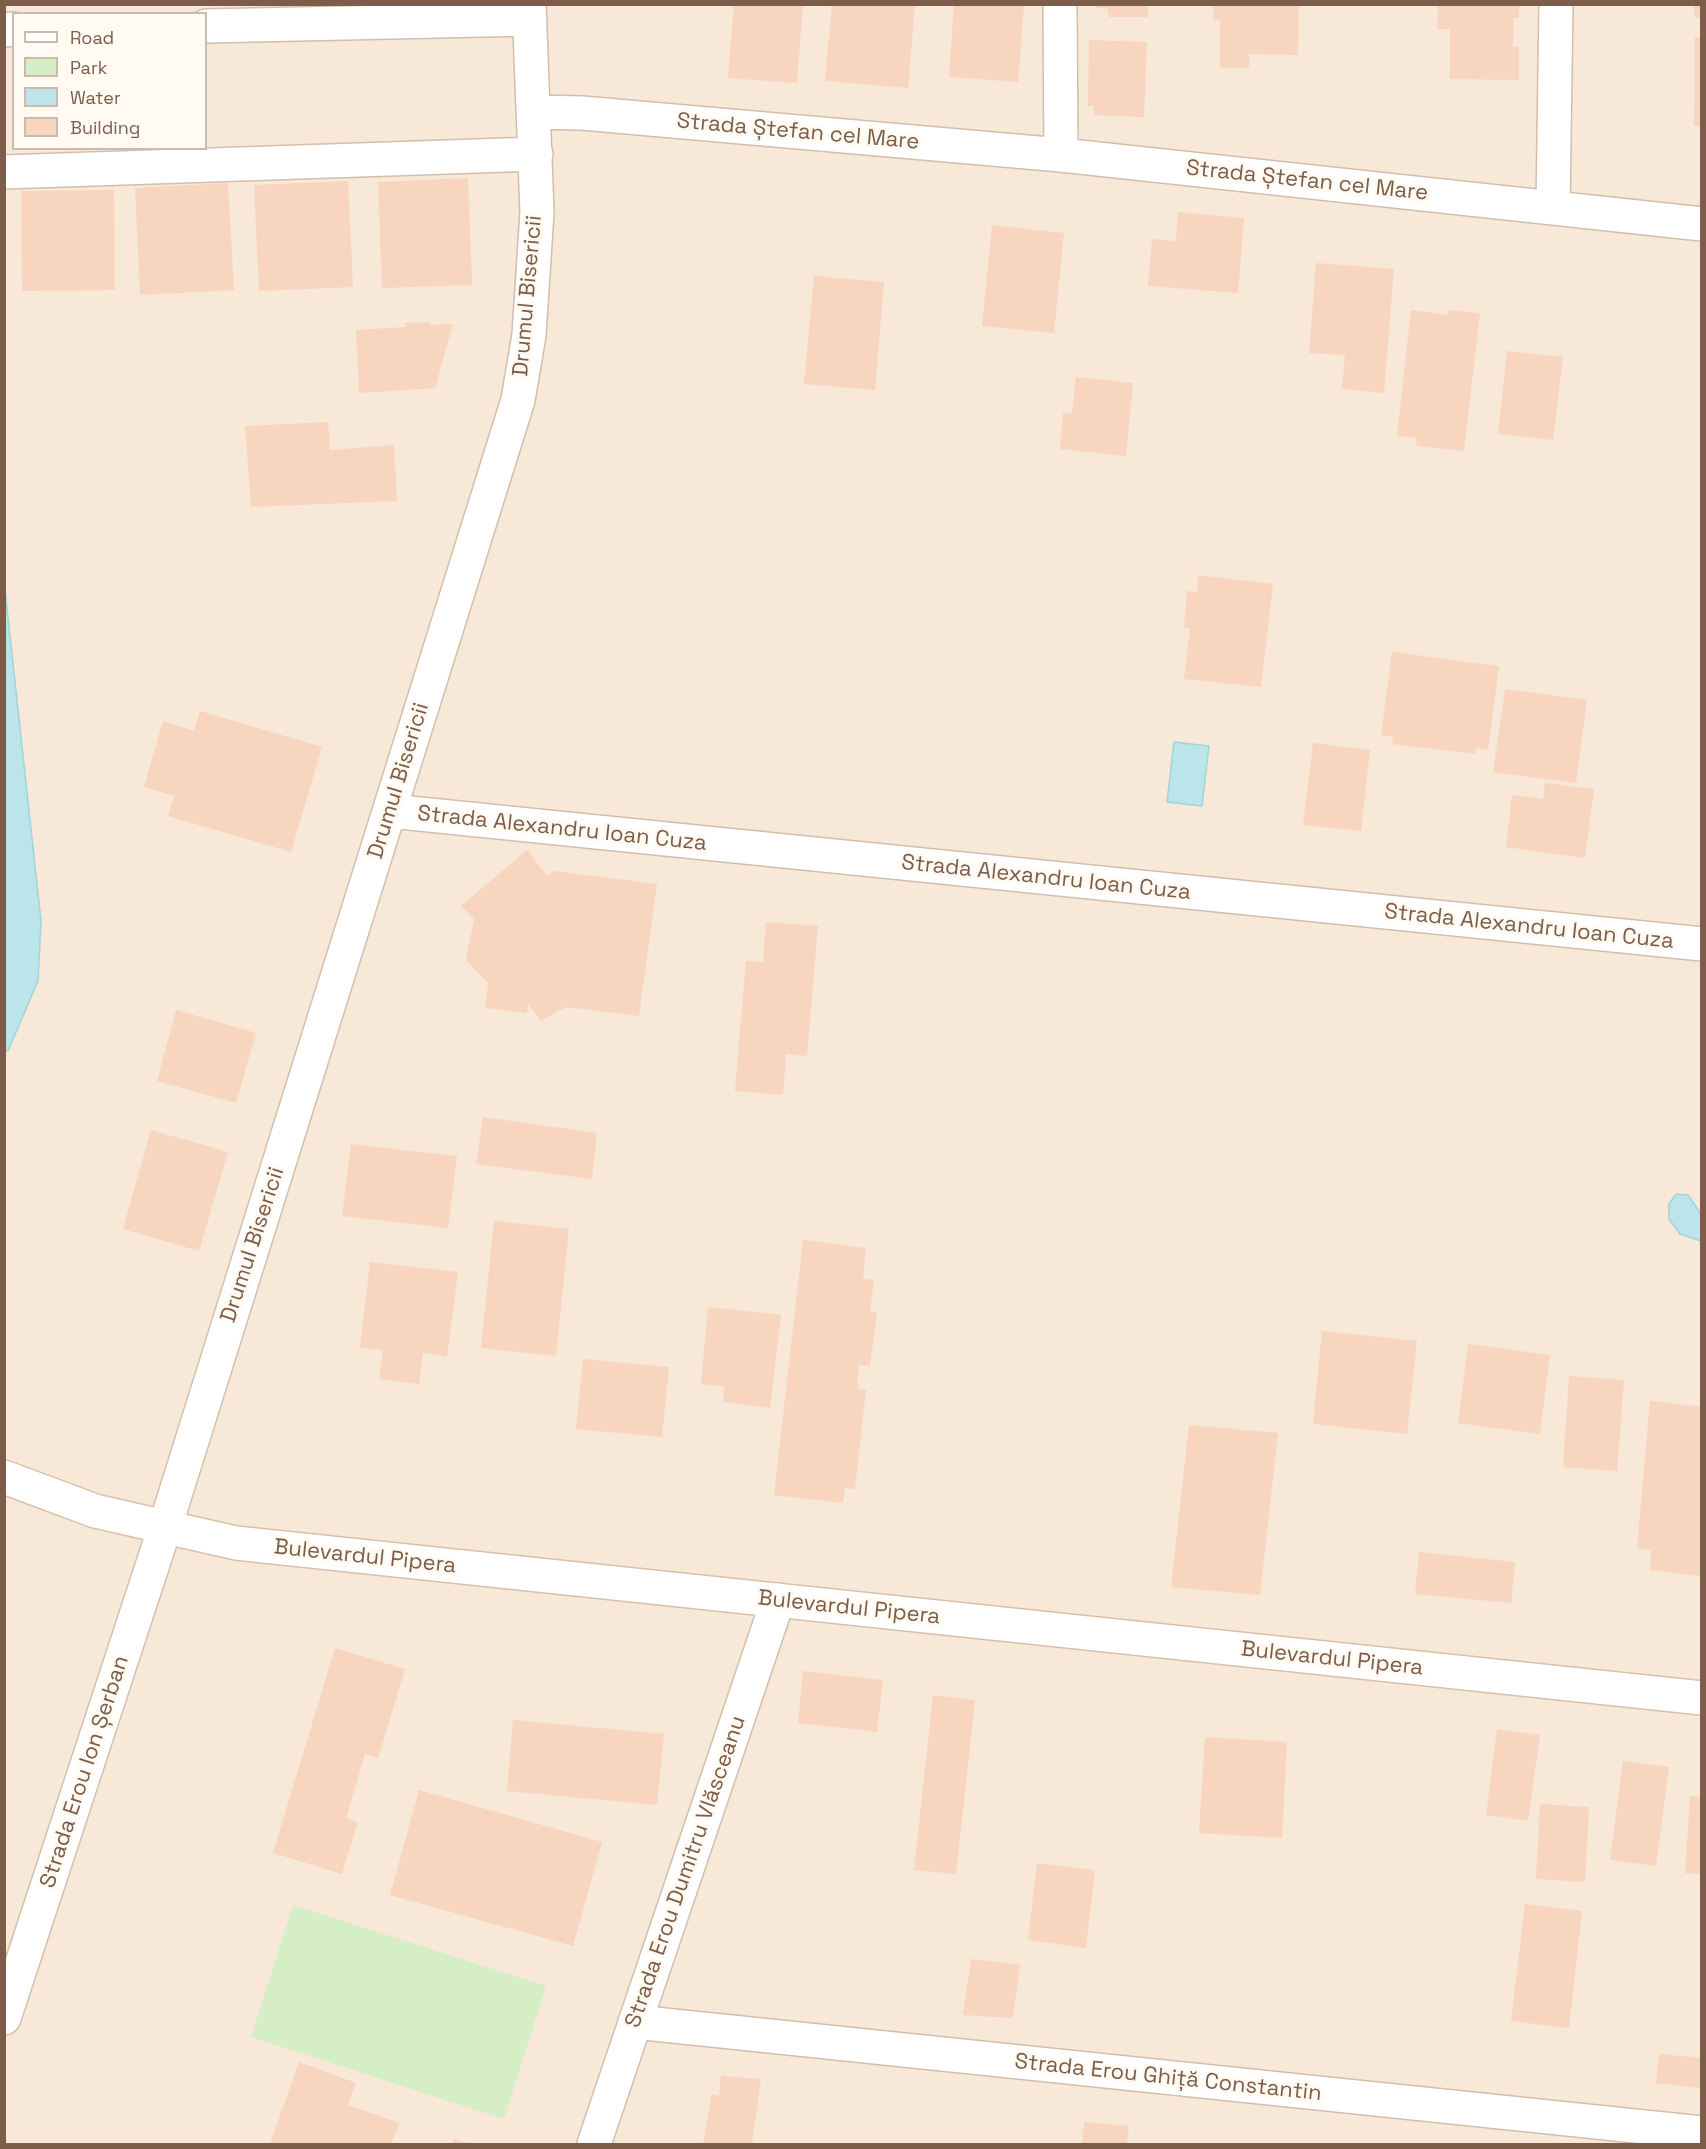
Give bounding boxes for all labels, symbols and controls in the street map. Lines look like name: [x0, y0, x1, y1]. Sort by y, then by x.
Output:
legend: [12, 12, 207, 150]
text: Road: [70, 26, 114, 49]
text: Park: [70, 56, 107, 79]
text: Water: [70, 86, 121, 109]
street label: Strada Ștefan cel Mare: [676, 108, 920, 156]
text: Building: [70, 116, 140, 139]
street label: Strada Ștefan cel Mare: [1185, 155, 1429, 207]
street label: Drumul Bisericii: [508, 214, 548, 378]
street label: Drumul Bisericii: [363, 700, 435, 862]
street label: Strada Alexandru Ioan Cuza: [416, 801, 708, 857]
street label: Strada Alexandru Ioan Cuza: [900, 850, 1192, 906]
street label: Strada Alexandru Ioan Cuza: [1383, 899, 1675, 955]
street label: Drumul Bisericii: [215, 1164, 291, 1326]
street label: Bulevardul Pipera: [273, 1534, 457, 1580]
street label: Bulevardul Pipera: [757, 1585, 941, 1631]
street label: Bulevardul Pipera: [1240, 1636, 1424, 1682]
street label: Strada Erou Ion Șerban: [35, 1653, 135, 1891]
street label: Strada Erou Dumitru Vlăsceanu: [620, 1713, 752, 2031]
street label: Strada Erou Ghiță Constantin: [1013, 2049, 1323, 2107]

